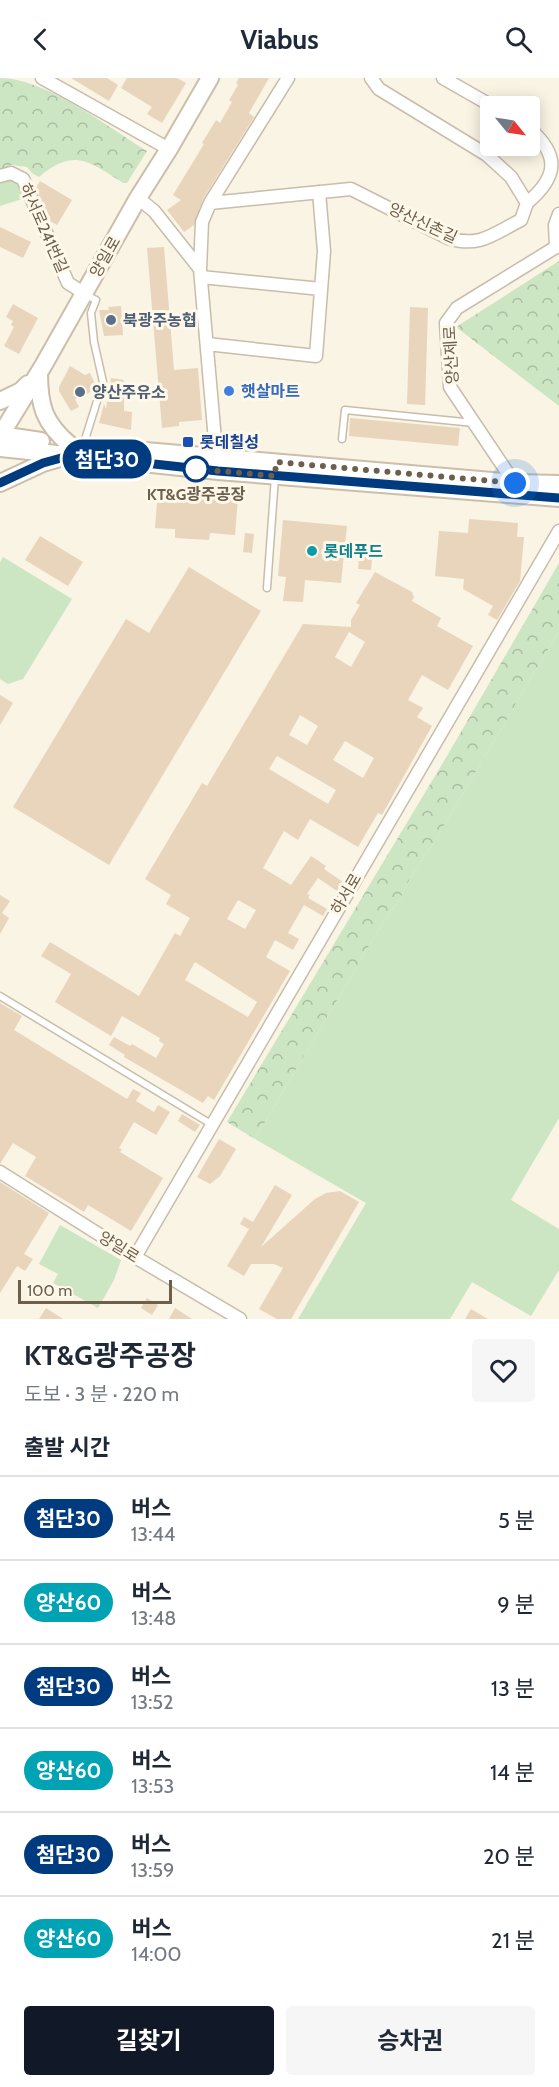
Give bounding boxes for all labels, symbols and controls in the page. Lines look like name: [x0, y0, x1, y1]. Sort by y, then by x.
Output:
icon: back: [24, 23, 57, 56]
text: Viabus: [240, 23, 319, 56]
icon: search: [502, 23, 535, 56]
north arrow: [480, 96, 540, 156]
map controls: [480, 96, 540, 156]
street label: 하서로241번길: [16, 180, 72, 276]
street label: 양산신촌길: [386, 199, 460, 247]
street label: 양일로: [86, 233, 124, 281]
place label: 북광주농협: [123, 311, 197, 330]
marker: 북광주농협: [104, 313, 118, 327]
street label: 양산제로: [440, 325, 462, 385]
place label: 햇살마트: [241, 382, 300, 401]
place label: 양산주유소: [92, 383, 166, 402]
marker: 햇살마트: [222, 384, 236, 398]
marker: 양산주유소: [73, 385, 87, 399]
place label: 롯데칠성: [200, 433, 259, 452]
marker: 롯데칠성: [181, 435, 195, 449]
line badge: 첨단30: [65, 440, 149, 478]
text: 첨단30: [75, 447, 139, 472]
marker: KT&G광주공장: [183, 456, 209, 482]
your location: [500, 468, 530, 498]
place label: KT&G광주공장: [147, 485, 245, 504]
place label: 롯데푸드: [324, 542, 383, 561]
marker: 롯데푸드: [305, 544, 319, 558]
street label: 하서로: [327, 870, 365, 918]
street label: 양일로: [95, 1227, 143, 1267]
scale bar: [18, 1277, 172, 1304]
text: 100 m: [27, 1281, 72, 1300]
text: KT&G광주공장: [24, 1338, 196, 1372]
button: heart: [472, 1339, 535, 1402]
text: 도보 · 3 분 · 220 m: [24, 1382, 179, 1406]
text: 출발 시간: [24, 1434, 110, 1461]
text: 버스: [131, 1495, 171, 1522]
text: 첨단30: [36, 1506, 101, 1531]
text: 5 분: [498, 1507, 535, 1534]
text: 13:44: [131, 1522, 175, 1546]
text: 버스: [131, 1579, 172, 1606]
text: 양산60: [36, 1590, 101, 1615]
text: 9 분: [497, 1591, 535, 1618]
text: 13:48: [131, 1606, 176, 1630]
text: 버스: [131, 1663, 171, 1690]
text: 첨단30: [36, 1674, 101, 1699]
text: 13 분: [491, 1675, 535, 1702]
text: 13:52: [131, 1690, 174, 1714]
text: 버스: [131, 1747, 172, 1774]
text: 양산60: [36, 1758, 101, 1783]
text: 14 분: [490, 1759, 535, 1786]
text: 13:53: [131, 1774, 174, 1798]
text: 버스: [131, 1831, 171, 1858]
text: 첨단30: [36, 1842, 101, 1867]
text: 20 분: [483, 1843, 535, 1870]
text: 13:59: [131, 1858, 174, 1882]
text: 버스: [131, 1915, 172, 1942]
text: 양산60: [36, 1926, 101, 1951]
text: 21 분: [491, 1927, 535, 1954]
text: 14:00: [131, 1942, 181, 1966]
button: 길찾기: [24, 2006, 274, 2075]
button: 승차권: [286, 2006, 535, 2075]

